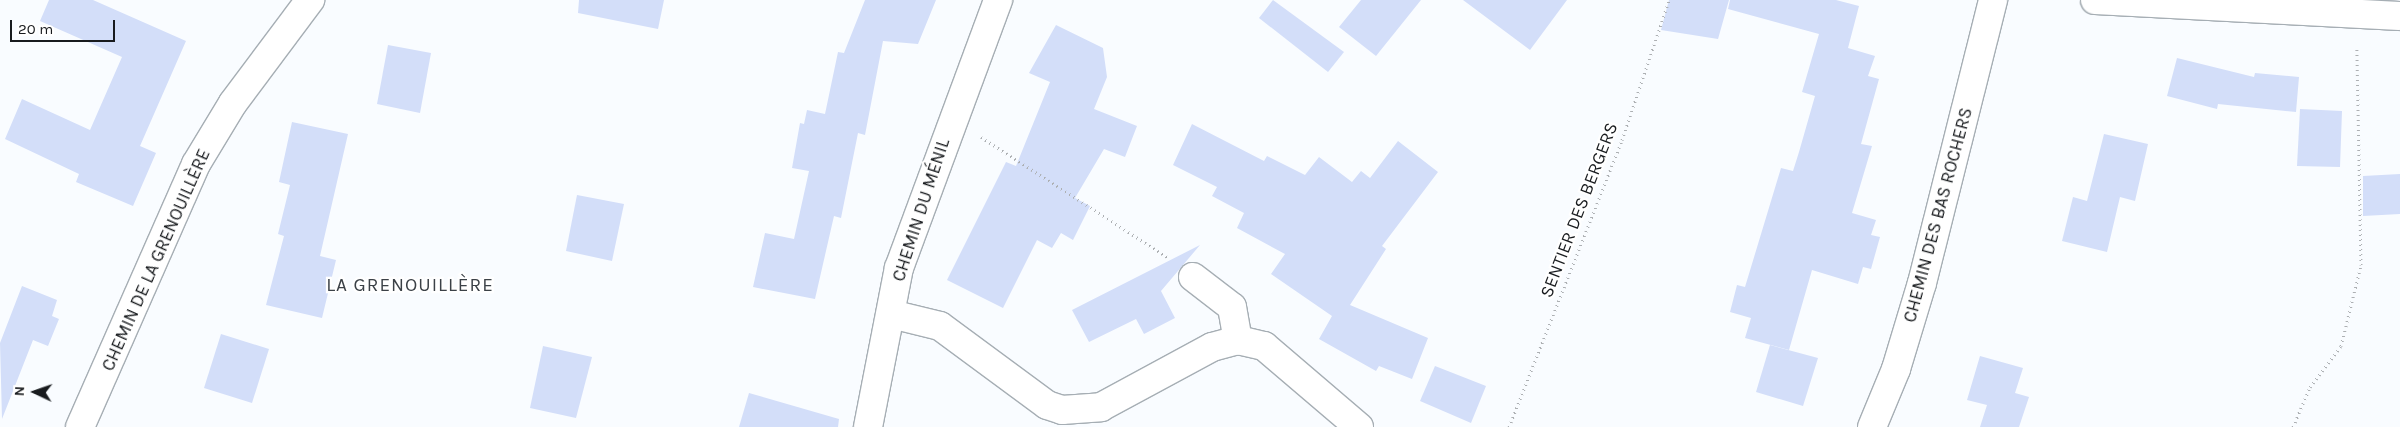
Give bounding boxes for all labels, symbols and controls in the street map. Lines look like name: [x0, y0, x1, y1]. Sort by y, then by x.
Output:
scale bar: [12, 10, 118, 42]
text: 20 m: [18, 20, 53, 38]
street label: CHEMIN DES BAS ROCHERS: [1899, 105, 1977, 325]
street label: SENTIER DES BERGERS: [1536, 119, 1622, 301]
street label: CHEMIN DU MÉNIL: [888, 136, 954, 284]
street label: CHEMIN DE LA GRENOUILLÈRE: [97, 146, 215, 374]
district label: LA GRENOUILLÈRE: [324, 275, 496, 297]
north arrow: [10, 367, 60, 417]
text: N: [11, 386, 28, 397]

